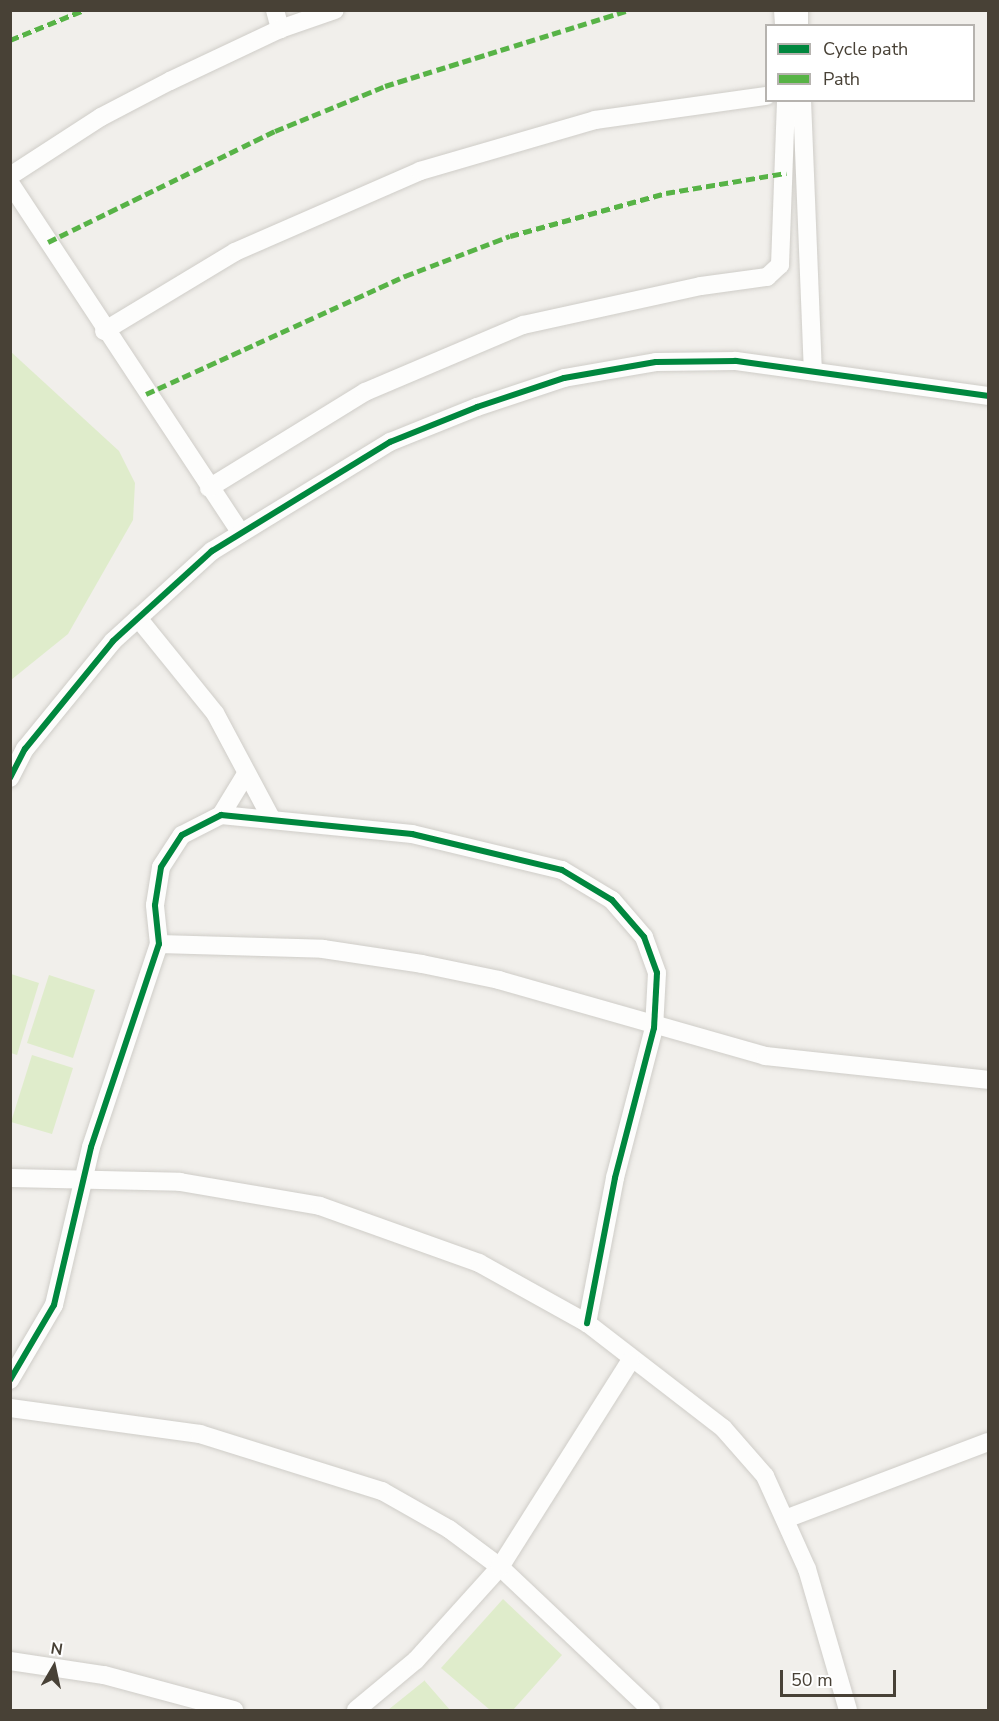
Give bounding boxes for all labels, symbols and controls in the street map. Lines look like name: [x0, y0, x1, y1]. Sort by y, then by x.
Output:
legend: [765, 24, 975, 102]
text: Cycle path: [823, 37, 908, 61]
text: Path: [823, 67, 860, 91]
north arrow: [24, 1637, 84, 1697]
text: N: [49, 1637, 64, 1661]
scale bar: [783, 1658, 898, 1696]
text: 50 m: [791, 1668, 833, 1692]

